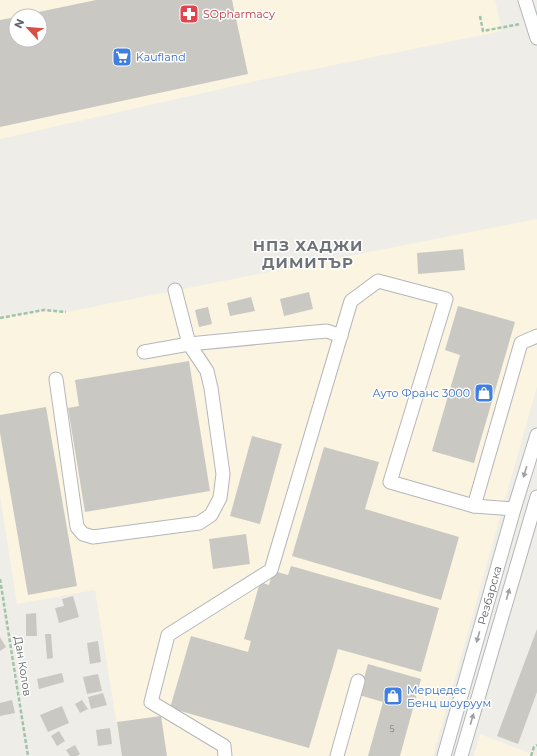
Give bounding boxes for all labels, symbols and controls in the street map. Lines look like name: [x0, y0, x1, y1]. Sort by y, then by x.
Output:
pharmacy icon: SOpharmacy: [178, 3, 200, 25]
place label: SOpharmacy: [203, 7, 275, 21]
north arrow: [8, 8, 48, 48]
text: N: [11, 17, 27, 31]
supermarket icon: Kaufland: [111, 46, 133, 68]
place label: Kaufland: [136, 50, 186, 64]
district label: НПЗ ХАДЖИ ДИМИТЪР: [253, 236, 363, 272]
shop icon: Ауто Франс 3000: [473, 382, 495, 404]
place label: Ауто Франс 3000: [373, 386, 470, 400]
one-way arrow: [522, 466, 528, 478]
street label: Резбарска: [475, 564, 505, 626]
one-way arrow: [506, 588, 512, 600]
one-way arrow: [474, 631, 480, 643]
street label: Дан Колов: [11, 635, 35, 697]
place label: Мерцедес Бенц шоуруум: [407, 683, 491, 710]
shop icon: Мерцедес Бенц шоуруум: [382, 685, 404, 707]
one-way arrow: [469, 712, 475, 724]
house number: 5: [389, 723, 395, 734]

